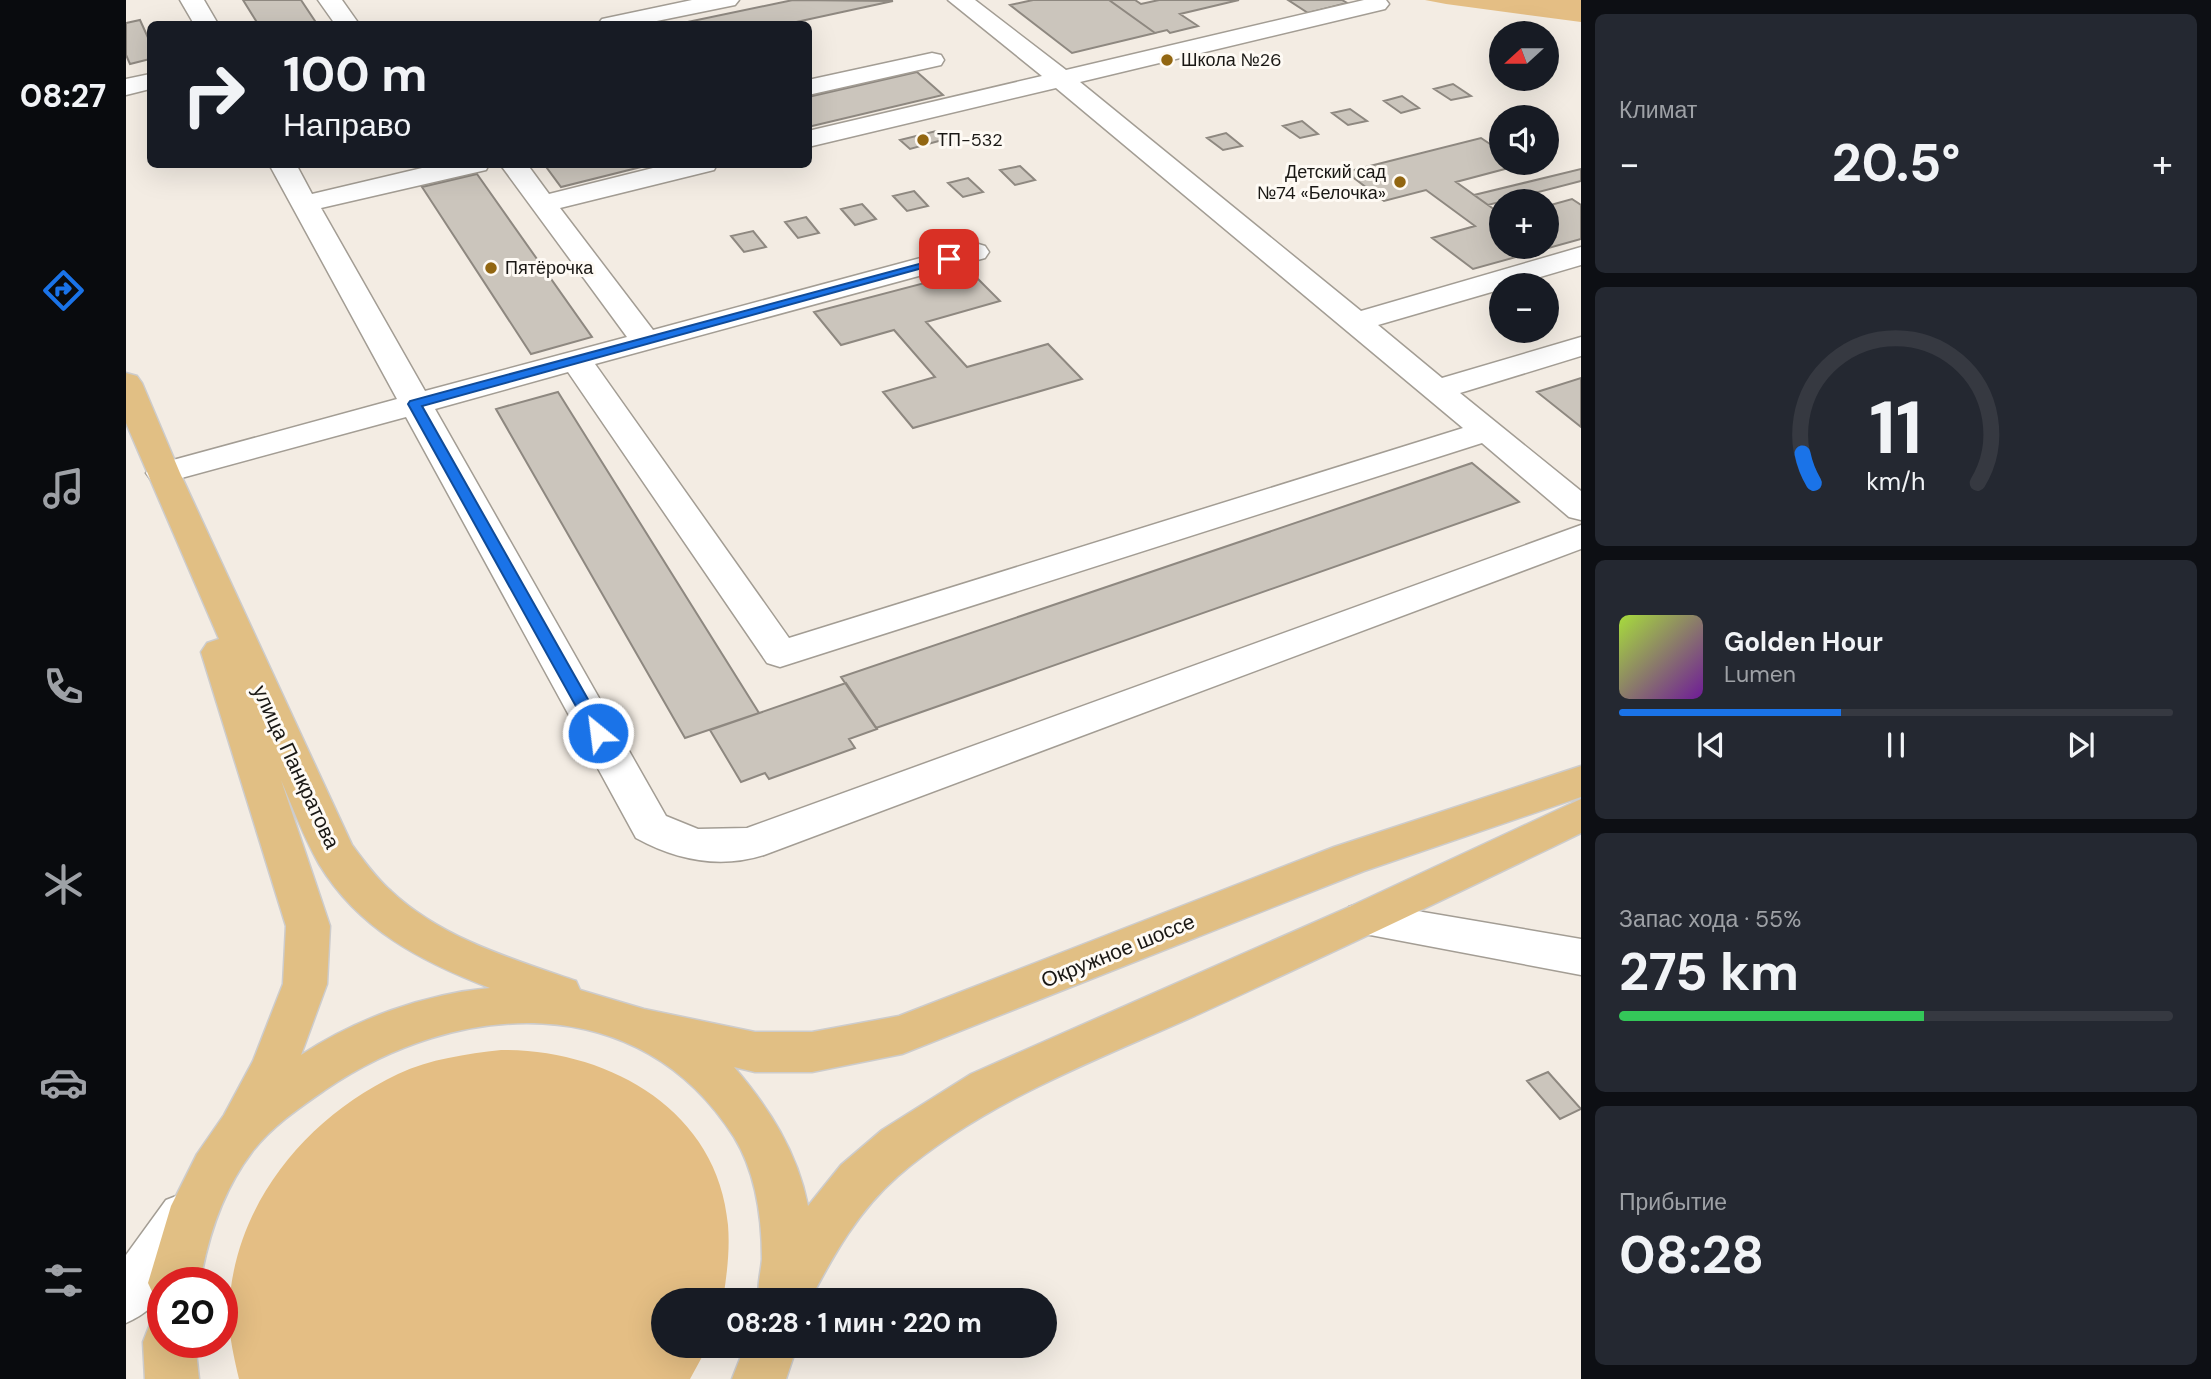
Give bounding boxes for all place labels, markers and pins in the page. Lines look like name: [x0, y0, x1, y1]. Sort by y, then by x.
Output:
place label: Школа №26: [1181, 48, 1281, 72]
marker: Школа №26: [1159, 52, 1175, 68]
place label: ТП-532: [937, 128, 1003, 152]
marker: ТП-532: [915, 132, 931, 148]
place label: Детский сад №74 «Белочка»: [1257, 160, 1386, 205]
marker: Детский сад №74 «Белочка»: [1392, 174, 1408, 190]
pin: [919, 229, 979, 289]
place label: Пятёрочка: [505, 256, 594, 280]
marker: Пятёрочка: [483, 260, 499, 276]

